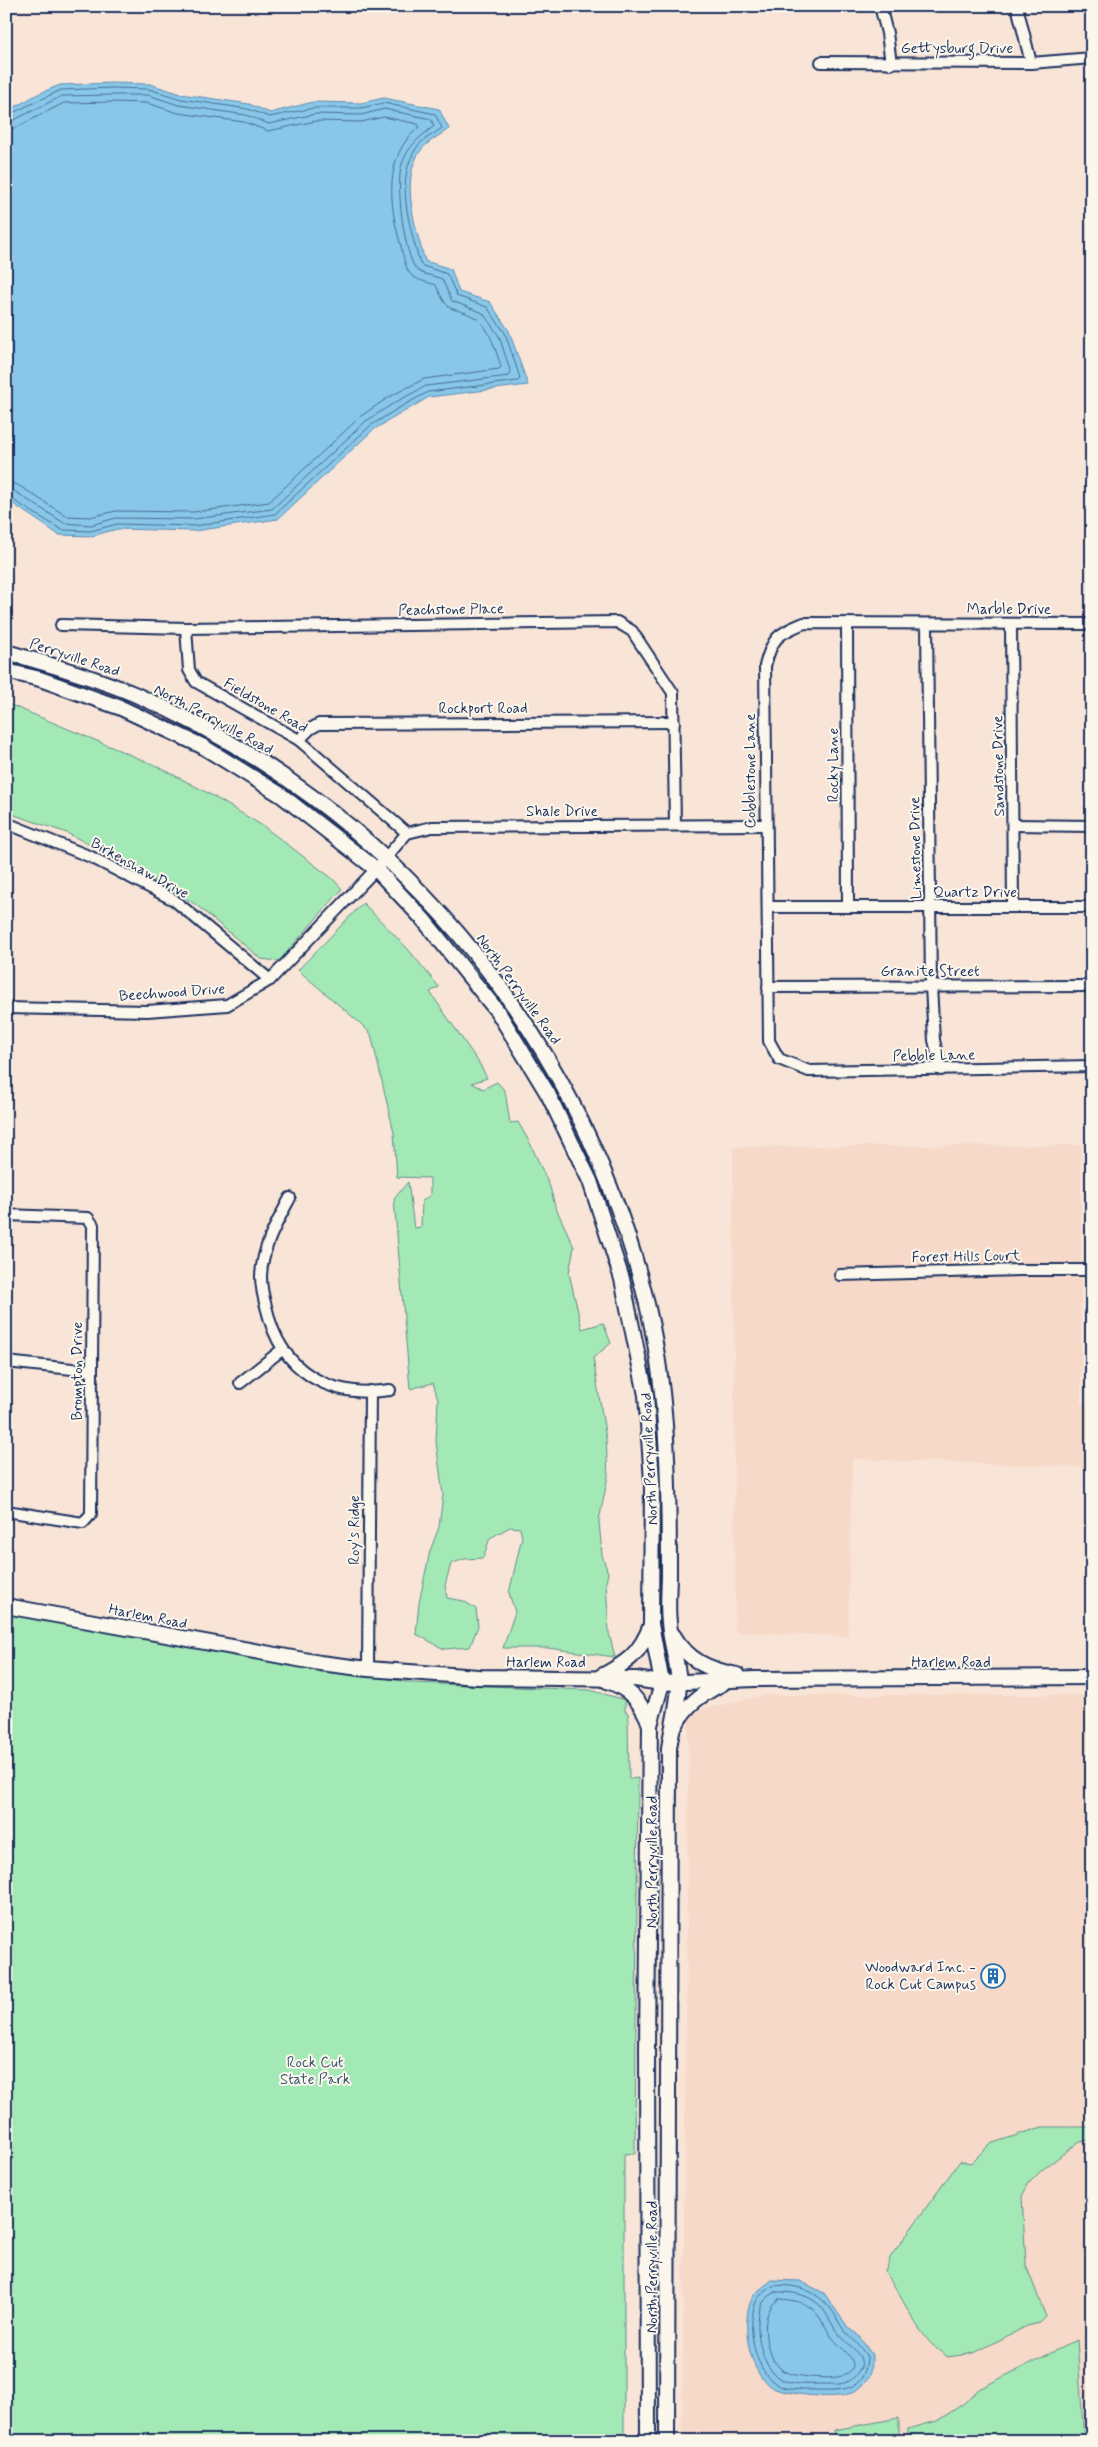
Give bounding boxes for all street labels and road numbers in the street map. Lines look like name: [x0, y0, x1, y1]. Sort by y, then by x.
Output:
street label: Gettysburg Drive: [901, 39, 1014, 60]
street label: Peachstone Place: [398, 599, 504, 621]
street label: Marble Drive: [967, 600, 1051, 620]
street label: Perryville Road: [27, 634, 122, 682]
street label: Fieldstone Road: [220, 674, 311, 738]
street label: North Perryville Road: [150, 680, 277, 760]
street label: Rockport Road: [438, 699, 528, 719]
street label: Cobblestone Lane: [741, 713, 761, 829]
street label: Sandstone Drive: [988, 715, 1010, 817]
street label: Rocky Lane: [824, 727, 844, 802]
street label: Limestone Drive: [905, 796, 927, 899]
street label: Shale Drive: [526, 802, 598, 822]
street label: Birkenshaw Drive: [87, 834, 192, 904]
street label: Quartz Drive: [933, 883, 1017, 903]
street label: North Perryville Road: [471, 930, 565, 1049]
street label: Granite Street: [880, 962, 980, 982]
street label: Beechwood Drive: [118, 979, 226, 1007]
street label: Pebble Lane: [892, 1045, 976, 1067]
street label: Forest Hills Court: [911, 1246, 1021, 1268]
street label: Brompton Drive: [68, 1321, 88, 1420]
street label: North Perryville Road: [637, 1392, 663, 1526]
street label: Roy's Ridge: [345, 1495, 365, 1565]
street label: Harlem Road: [107, 1600, 189, 1634]
street label: Harlem Road: [506, 1653, 586, 1673]
street label: Harlem Road: [911, 1653, 991, 1673]
street label: North Perryville Road: [643, 1796, 663, 1928]
street label: North Perryville Road: [643, 2201, 663, 2333]

